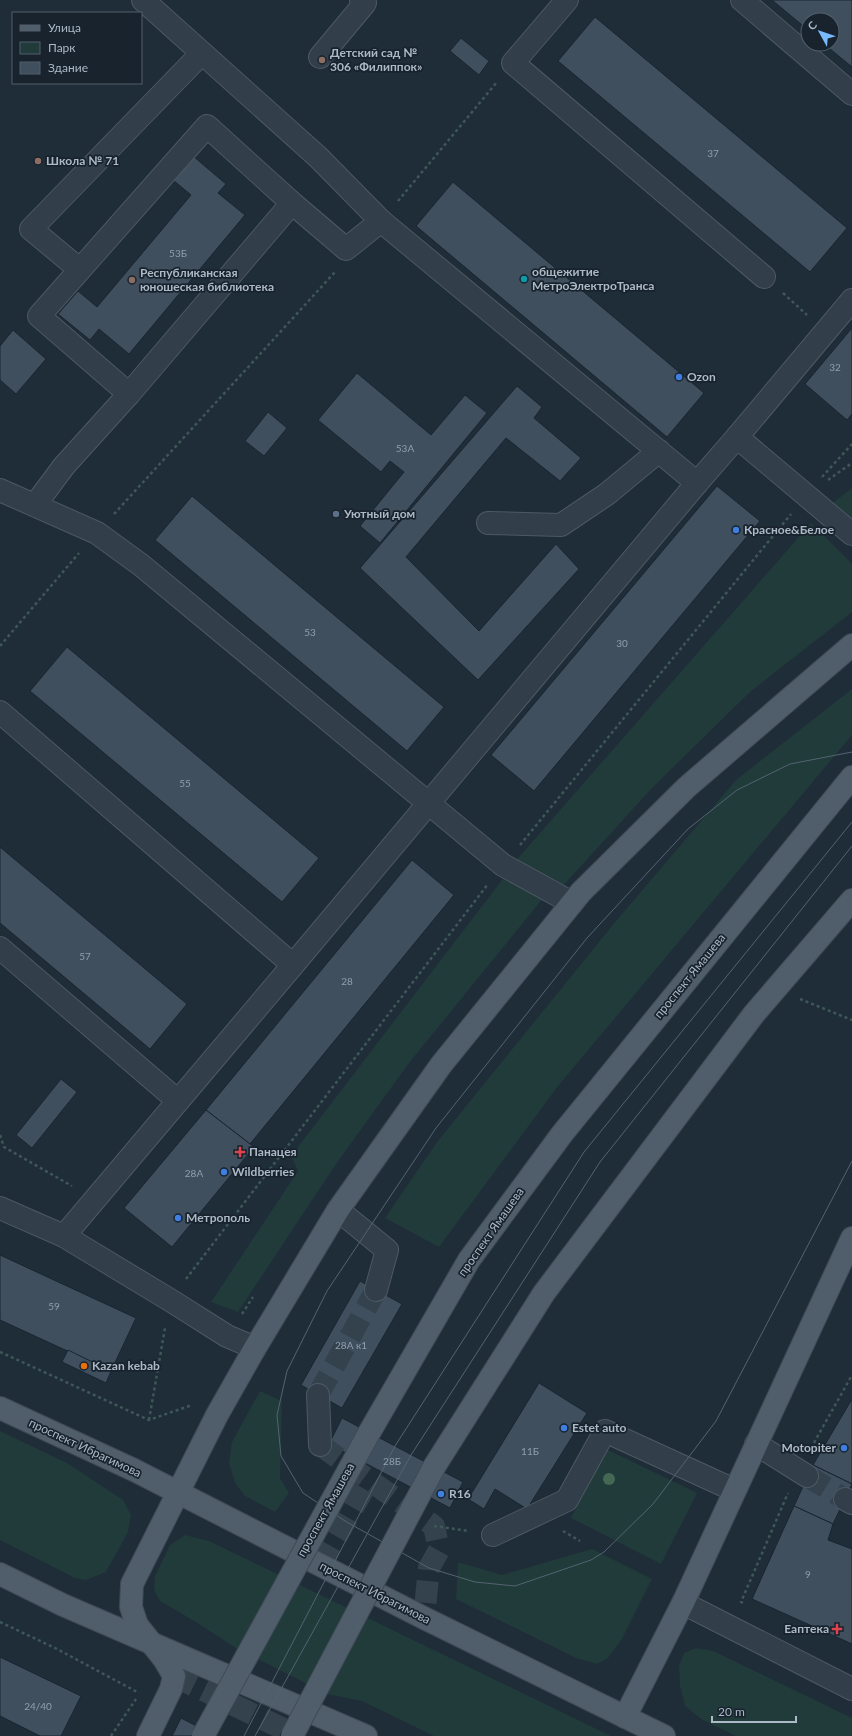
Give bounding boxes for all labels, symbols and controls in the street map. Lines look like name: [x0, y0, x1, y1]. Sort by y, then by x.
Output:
legend: [12, 12, 142, 84]
north arrow: [800, 12, 840, 52]
text: С: [805, 18, 820, 32]
text: Улица: [48, 20, 81, 35]
text: Парк: [48, 40, 76, 55]
place label: Детский сад № 306 «Филиппок»: [330, 45, 423, 74]
marker: Детский сад № 306 «Филиппок»: [317, 55, 327, 65]
text: Здание: [48, 60, 88, 75]
house number: 37: [707, 147, 719, 159]
place label: Школа № 71: [46, 153, 119, 168]
marker: Школа № 71: [33, 156, 43, 166]
house number: 53Б: [169, 247, 187, 259]
place label: общежитие МетроЭлектроТранса: [532, 264, 654, 293]
place label: Республиканская юношеская библиотека: [140, 265, 274, 294]
marker: общежитие МетроЭлектроТранса: [519, 274, 529, 284]
marker: Республиканская юношеская библиотека: [127, 275, 137, 285]
house number: 32: [829, 361, 841, 373]
place label: Ozon: [687, 369, 716, 384]
marker: Ozon: [674, 372, 684, 382]
house number: 53А: [396, 442, 414, 454]
place label: Уютный дом: [343, 506, 415, 521]
marker: Уютный дом: [331, 509, 341, 519]
place label: Красное&Белое: [744, 522, 835, 537]
marker: Красное&Белое: [731, 525, 741, 535]
house number: 53: [304, 626, 316, 638]
house number: 30: [616, 637, 628, 649]
house number: 55: [179, 777, 191, 789]
street label: проспект Ямашева: [651, 930, 728, 1021]
house number: 57: [79, 950, 91, 962]
house number: 28: [341, 975, 353, 987]
place label: Панацея: [249, 1144, 297, 1159]
marker: Панацея: [234, 1146, 246, 1158]
place label: Wildberries: [232, 1164, 294, 1179]
house number: 28А: [185, 1167, 203, 1179]
marker: Wildberries: [219, 1167, 229, 1177]
street label: проспект Ямашева: [454, 1184, 527, 1279]
place label: Метрополь: [186, 1210, 250, 1225]
marker: Метрополь: [173, 1213, 183, 1223]
house number: 59: [48, 1300, 60, 1312]
house number: 28А к1: [335, 1339, 367, 1351]
place label: Kazan kebab: [92, 1358, 160, 1373]
marker: Kazan kebab: [79, 1361, 89, 1371]
street label: проспект Ибрагимова: [27, 1415, 144, 1480]
place label: Estet auto: [572, 1420, 627, 1435]
marker: Estet auto: [559, 1423, 569, 1433]
place label: Motopiter: [782, 1440, 837, 1455]
marker: Motopiter: [839, 1443, 849, 1453]
house number: 11Б: [521, 1445, 539, 1457]
house number: 28Б: [383, 1455, 401, 1467]
street label: проспект Ямашева: [294, 1460, 358, 1559]
place label: R16: [449, 1486, 471, 1501]
marker: R16: [436, 1489, 446, 1499]
street label: проспект Ибрагимова: [317, 1558, 433, 1627]
house number: 9: [805, 1568, 811, 1580]
place label: Еаптека: [784, 1621, 829, 1636]
marker: Еаптека: [832, 1624, 842, 1634]
scale bar: [712, 1698, 796, 1724]
house number: 24/40: [24, 1700, 52, 1712]
text: 20 m: [718, 1704, 745, 1719]

